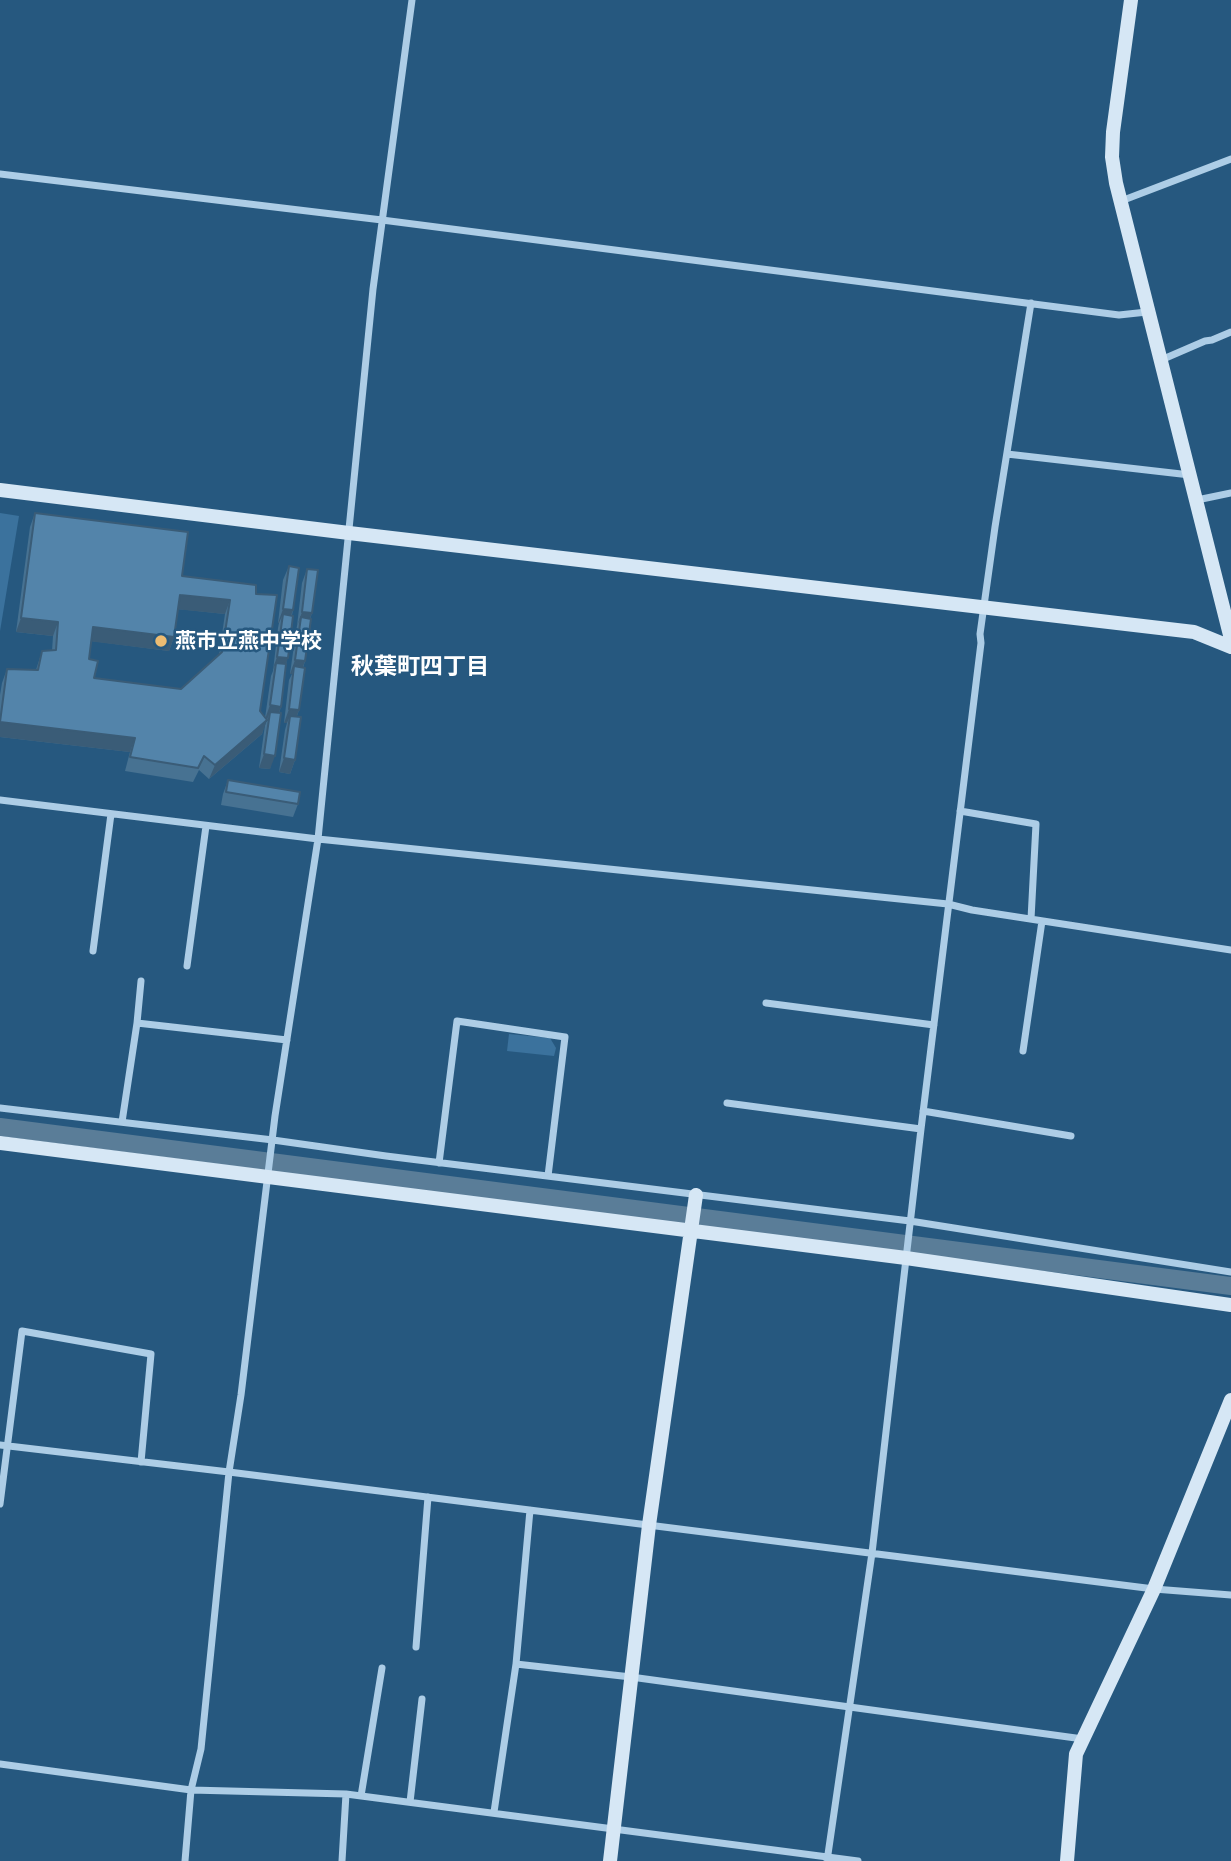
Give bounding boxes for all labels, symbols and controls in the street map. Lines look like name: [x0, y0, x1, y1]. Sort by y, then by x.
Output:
place label: 燕市立燕中学校: [175, 628, 322, 654]
marker: 燕市立燕中学校: [153, 633, 169, 649]
district label: 秋葉町四丁目: [351, 653, 489, 681]

